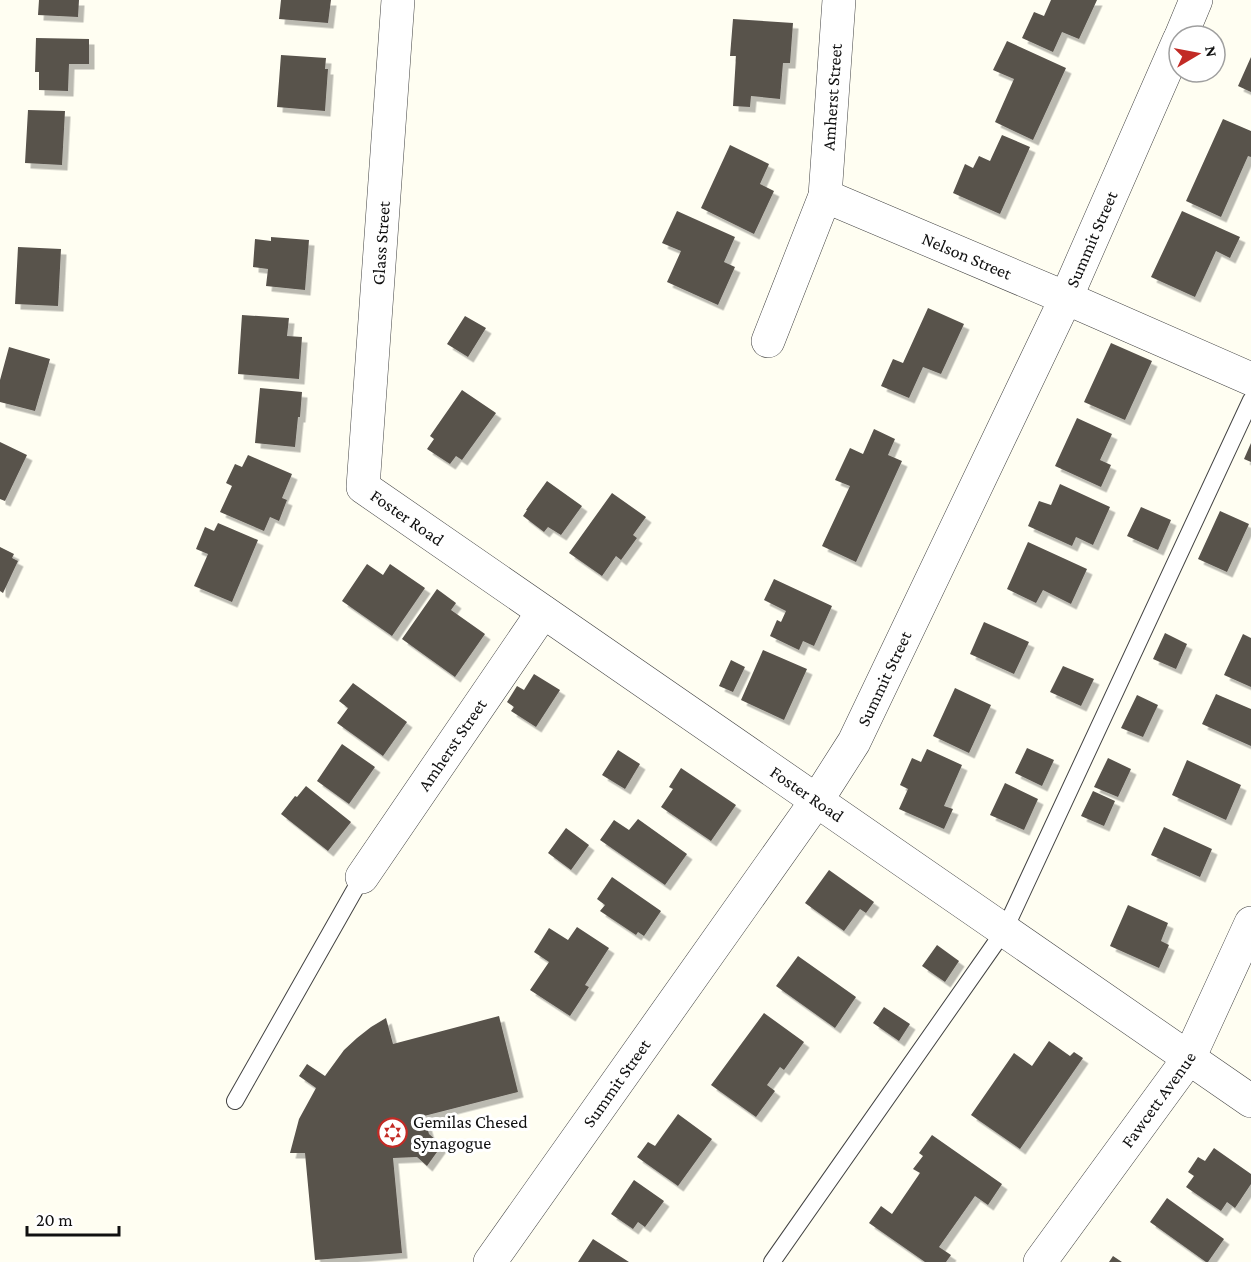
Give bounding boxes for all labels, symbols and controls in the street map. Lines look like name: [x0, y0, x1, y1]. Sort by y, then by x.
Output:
north arrow: [1167, 24, 1227, 84]
street label: Amherst Street: [818, 42, 846, 151]
text: N: [1202, 45, 1221, 58]
street label: Summit Street: [1062, 187, 1122, 290]
street label: Glass Street: [368, 199, 394, 286]
street label: Nelson Street: [919, 228, 1016, 284]
street label: Foster Road: [367, 485, 448, 550]
street label: Summit Street: [853, 627, 916, 730]
street label: Amherst Street: [414, 694, 491, 795]
street label: Foster Road: [766, 762, 848, 827]
street label: Summit Street: [579, 1035, 655, 1131]
street label: Fawcett Avenue: [1117, 1049, 1200, 1151]
place label: Gemilas Chesed Synagogue: [413, 1112, 528, 1153]
synagogue icon: Gemilas Chesed Synagogue: [376, 1116, 408, 1148]
scale bar: [27, 1199, 118, 1237]
text: 20 m: [36, 1210, 73, 1230]

